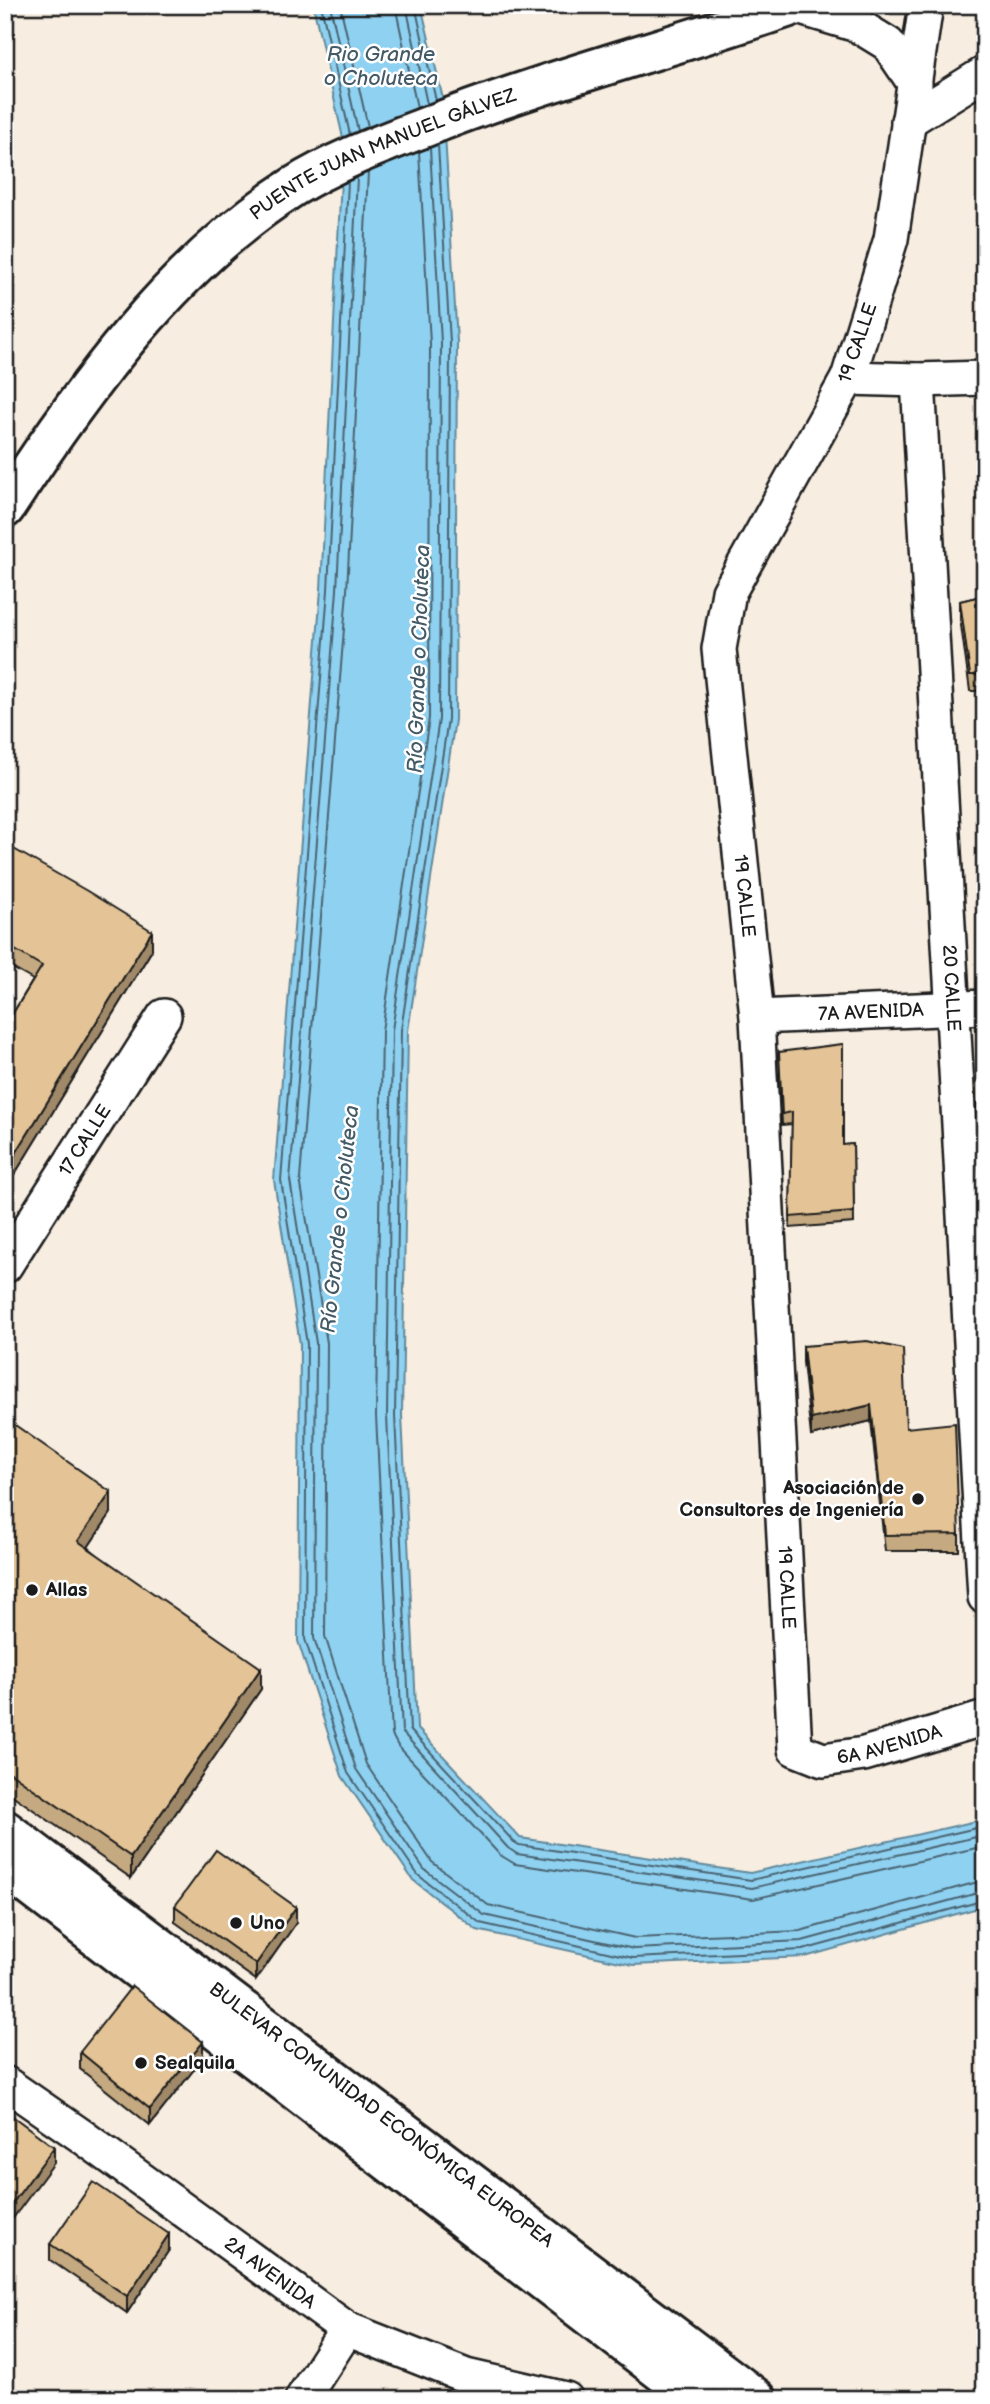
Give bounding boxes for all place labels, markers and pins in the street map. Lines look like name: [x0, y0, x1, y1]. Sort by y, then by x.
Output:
place label: Asociación de Consultores de Ingeniería: [680, 1477, 904, 1522]
marker: Asociación de Consultores de Ingeniería: [910, 1491, 926, 1507]
place label: Allas: [45, 1579, 87, 1602]
marker: Allas: [24, 1582, 40, 1598]
place label: Uno: [250, 1912, 285, 1935]
marker: Uno: [228, 1915, 244, 1931]
place label: Sealquila: [155, 2052, 235, 2075]
marker: Sealquila: [133, 2055, 149, 2071]

